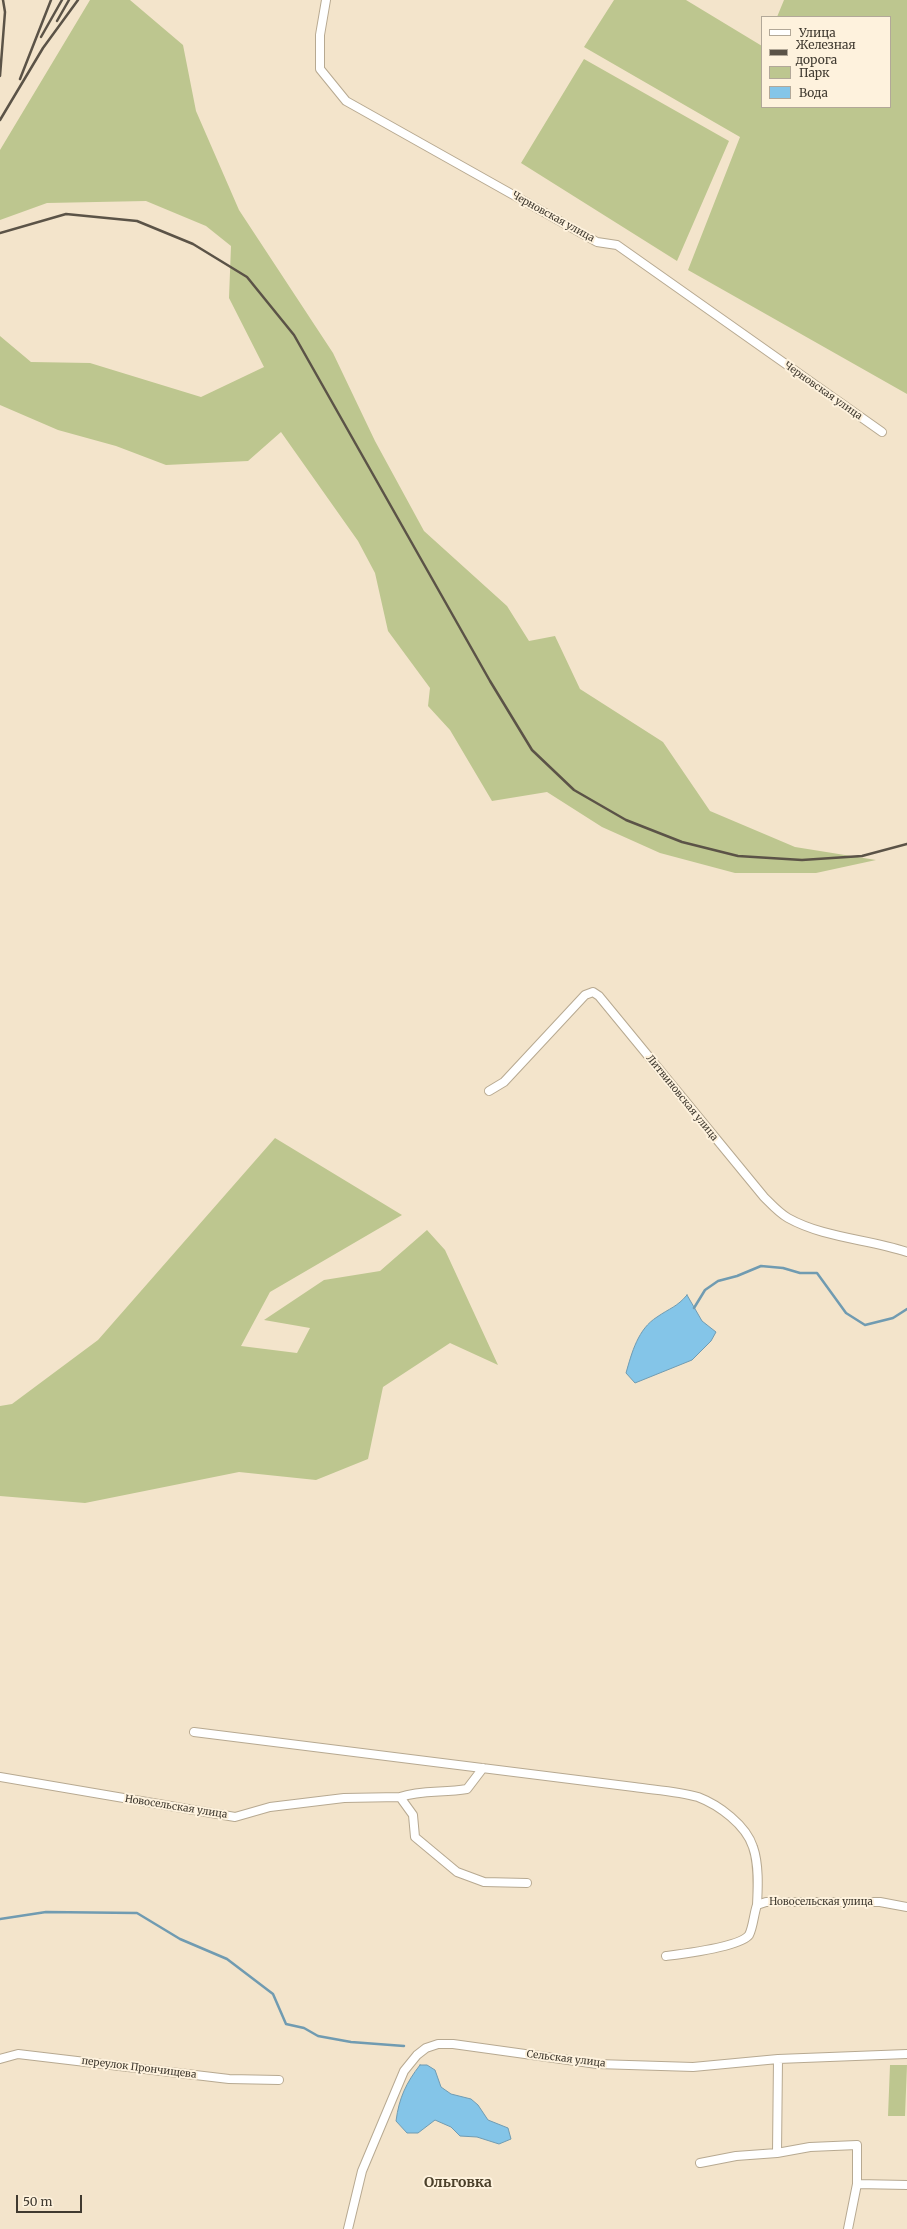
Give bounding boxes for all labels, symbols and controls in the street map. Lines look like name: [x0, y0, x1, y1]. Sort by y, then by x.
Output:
legend: [761, 16, 891, 108]
text: Улица: [799, 25, 836, 40]
text: Железная дорога: [796, 37, 856, 67]
text: Парк: [799, 65, 830, 80]
text: Вода: [799, 85, 828, 100]
street label: Черновская улица: [510, 189, 596, 245]
street label: Черновская улица: [782, 360, 864, 422]
street label: Литвиновская улица: [644, 1053, 720, 1143]
street label: Новосельская улица: [124, 1793, 228, 1821]
street label: Новосельская улица: [769, 1896, 873, 1908]
street label: Сельская улица: [526, 2048, 606, 2070]
street label: переулок Прончищева: [81, 2055, 197, 2081]
district label: Ольговка: [424, 2175, 492, 2191]
scale bar: [18, 2187, 84, 2213]
text: 50 m: [23, 2194, 52, 2209]

